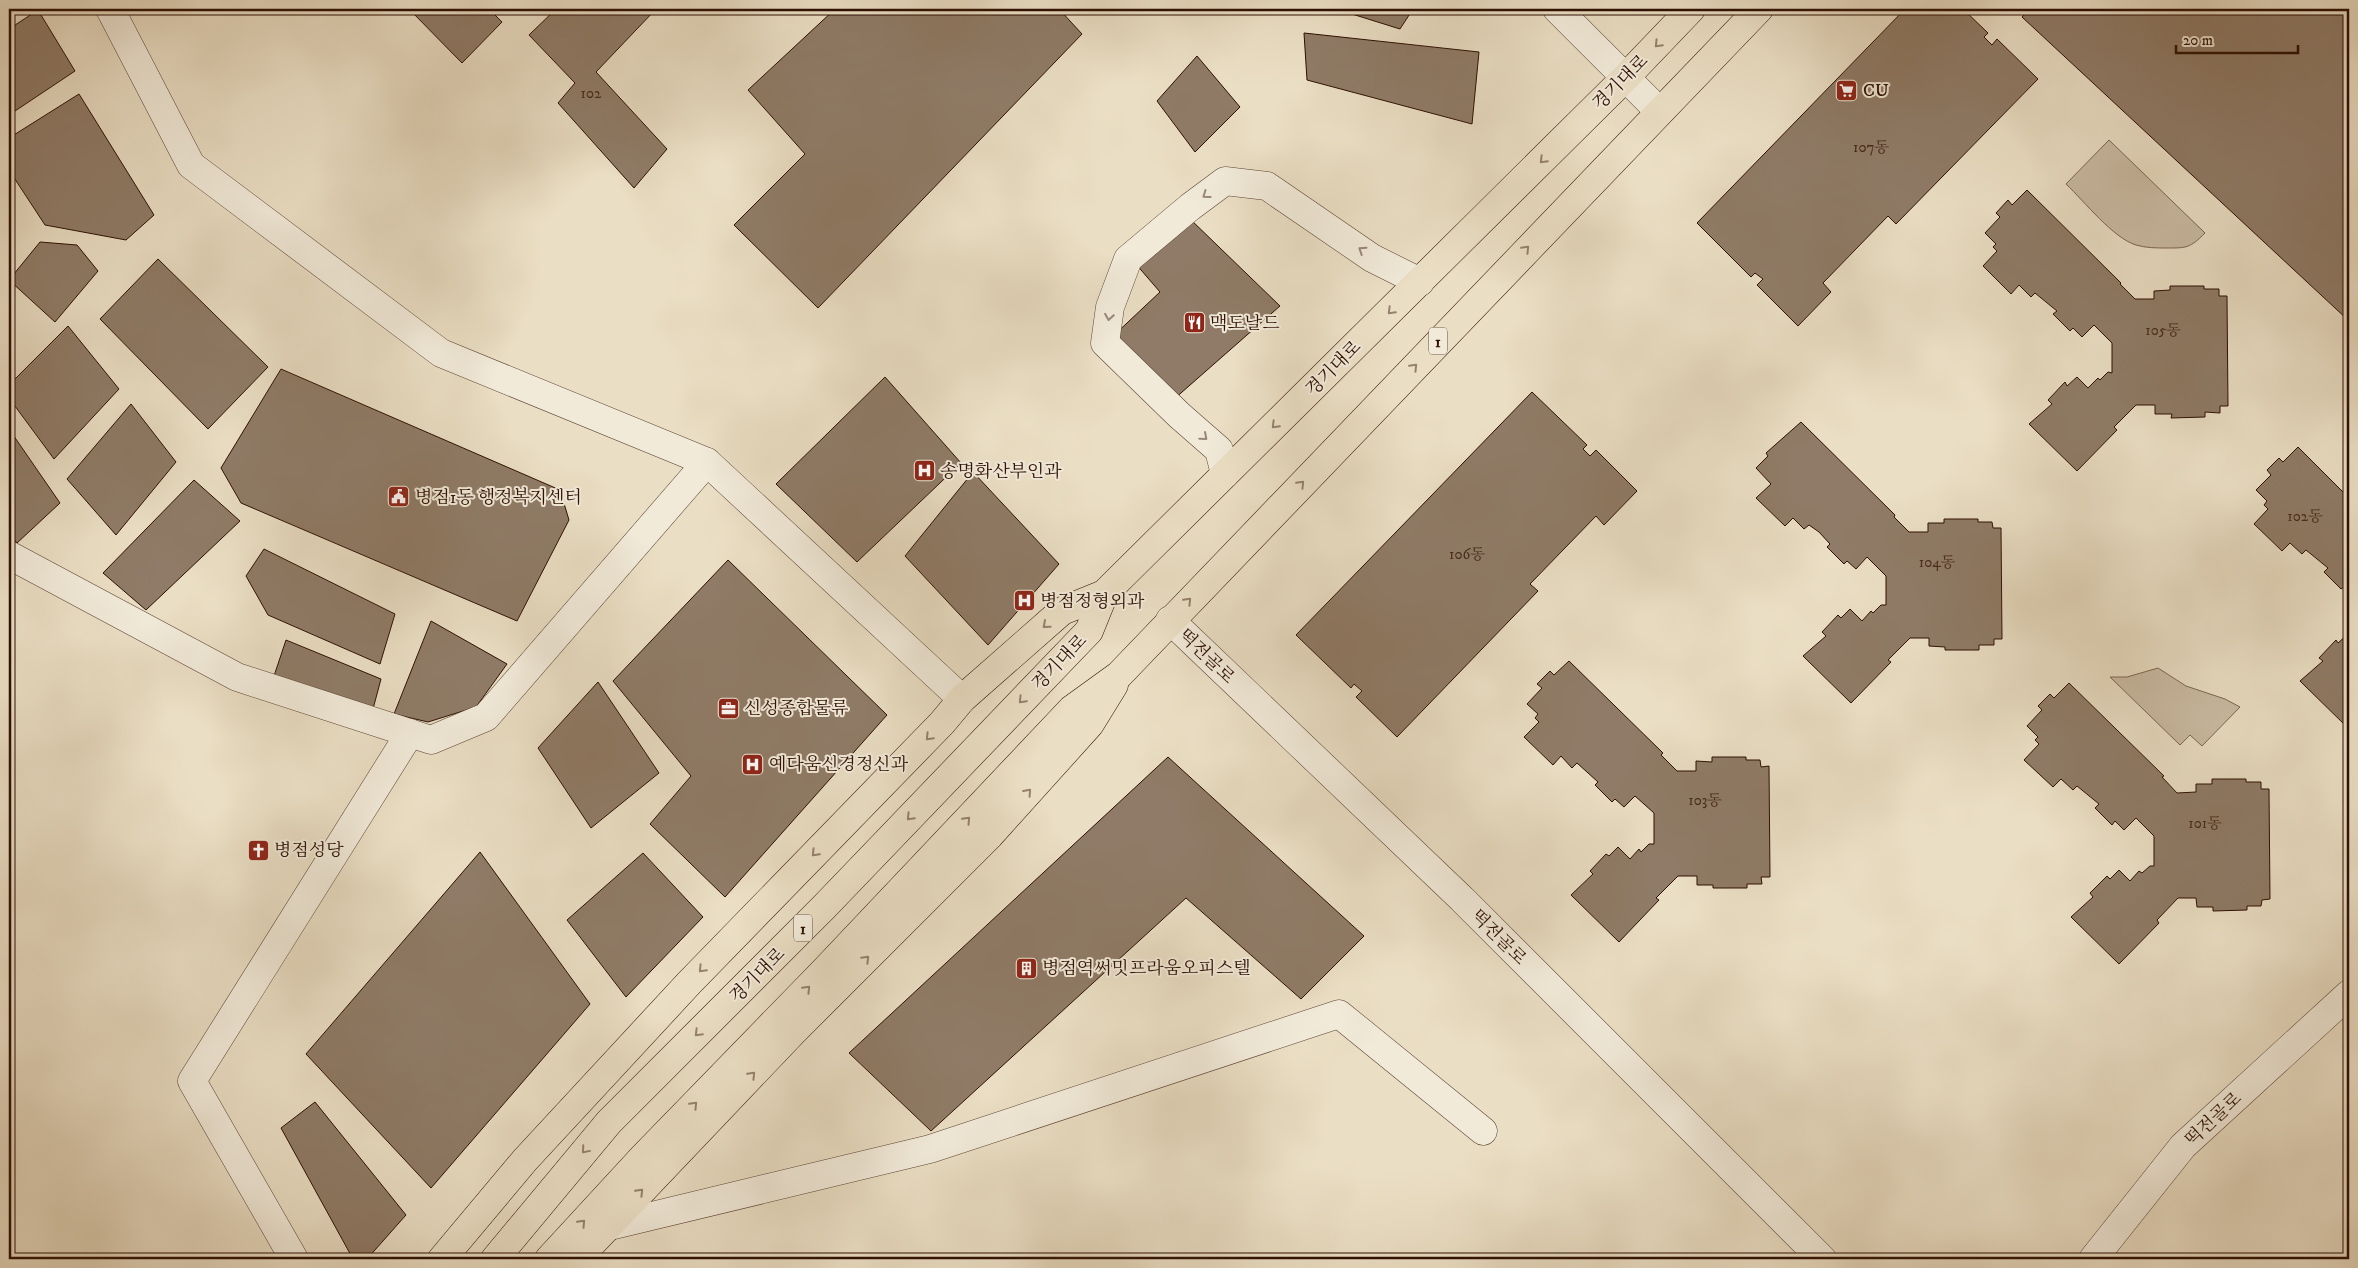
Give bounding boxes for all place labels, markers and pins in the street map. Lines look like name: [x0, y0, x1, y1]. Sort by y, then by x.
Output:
supermarket icon: CU: [1835, 78, 1859, 102]
place label: CU: [1863, 80, 1889, 102]
restaurant icon: 맥도날드: [1182, 311, 1206, 335]
place label: 맥도날드: [1210, 313, 1280, 335]
hospital icon: 송명화산부인과: [912, 459, 936, 483]
place label: 송명화산부인과: [940, 461, 1062, 483]
public building icon: 병점1동 행정복지센터: [387, 485, 411, 509]
place label: 병점1동 행정복지센터: [415, 487, 582, 509]
hospital icon: 병점정형외과: [1012, 589, 1036, 613]
place label: 병점정형외과: [1040, 591, 1145, 613]
office icon: 신성종합물류: [716, 696, 740, 720]
place label: 신성종합물류: [744, 698, 848, 720]
hospital icon: 예다움신경정신과: [741, 752, 765, 776]
place label: 예다움신경정신과: [769, 754, 909, 776]
church icon: 병점성당: [246, 838, 270, 862]
place label: 병점성당: [274, 840, 344, 862]
building icon: 병점역써밋프라움오피스텔: [1014, 956, 1038, 980]
place label: 병점역써밋프라움오피스텔: [1042, 958, 1251, 980]

